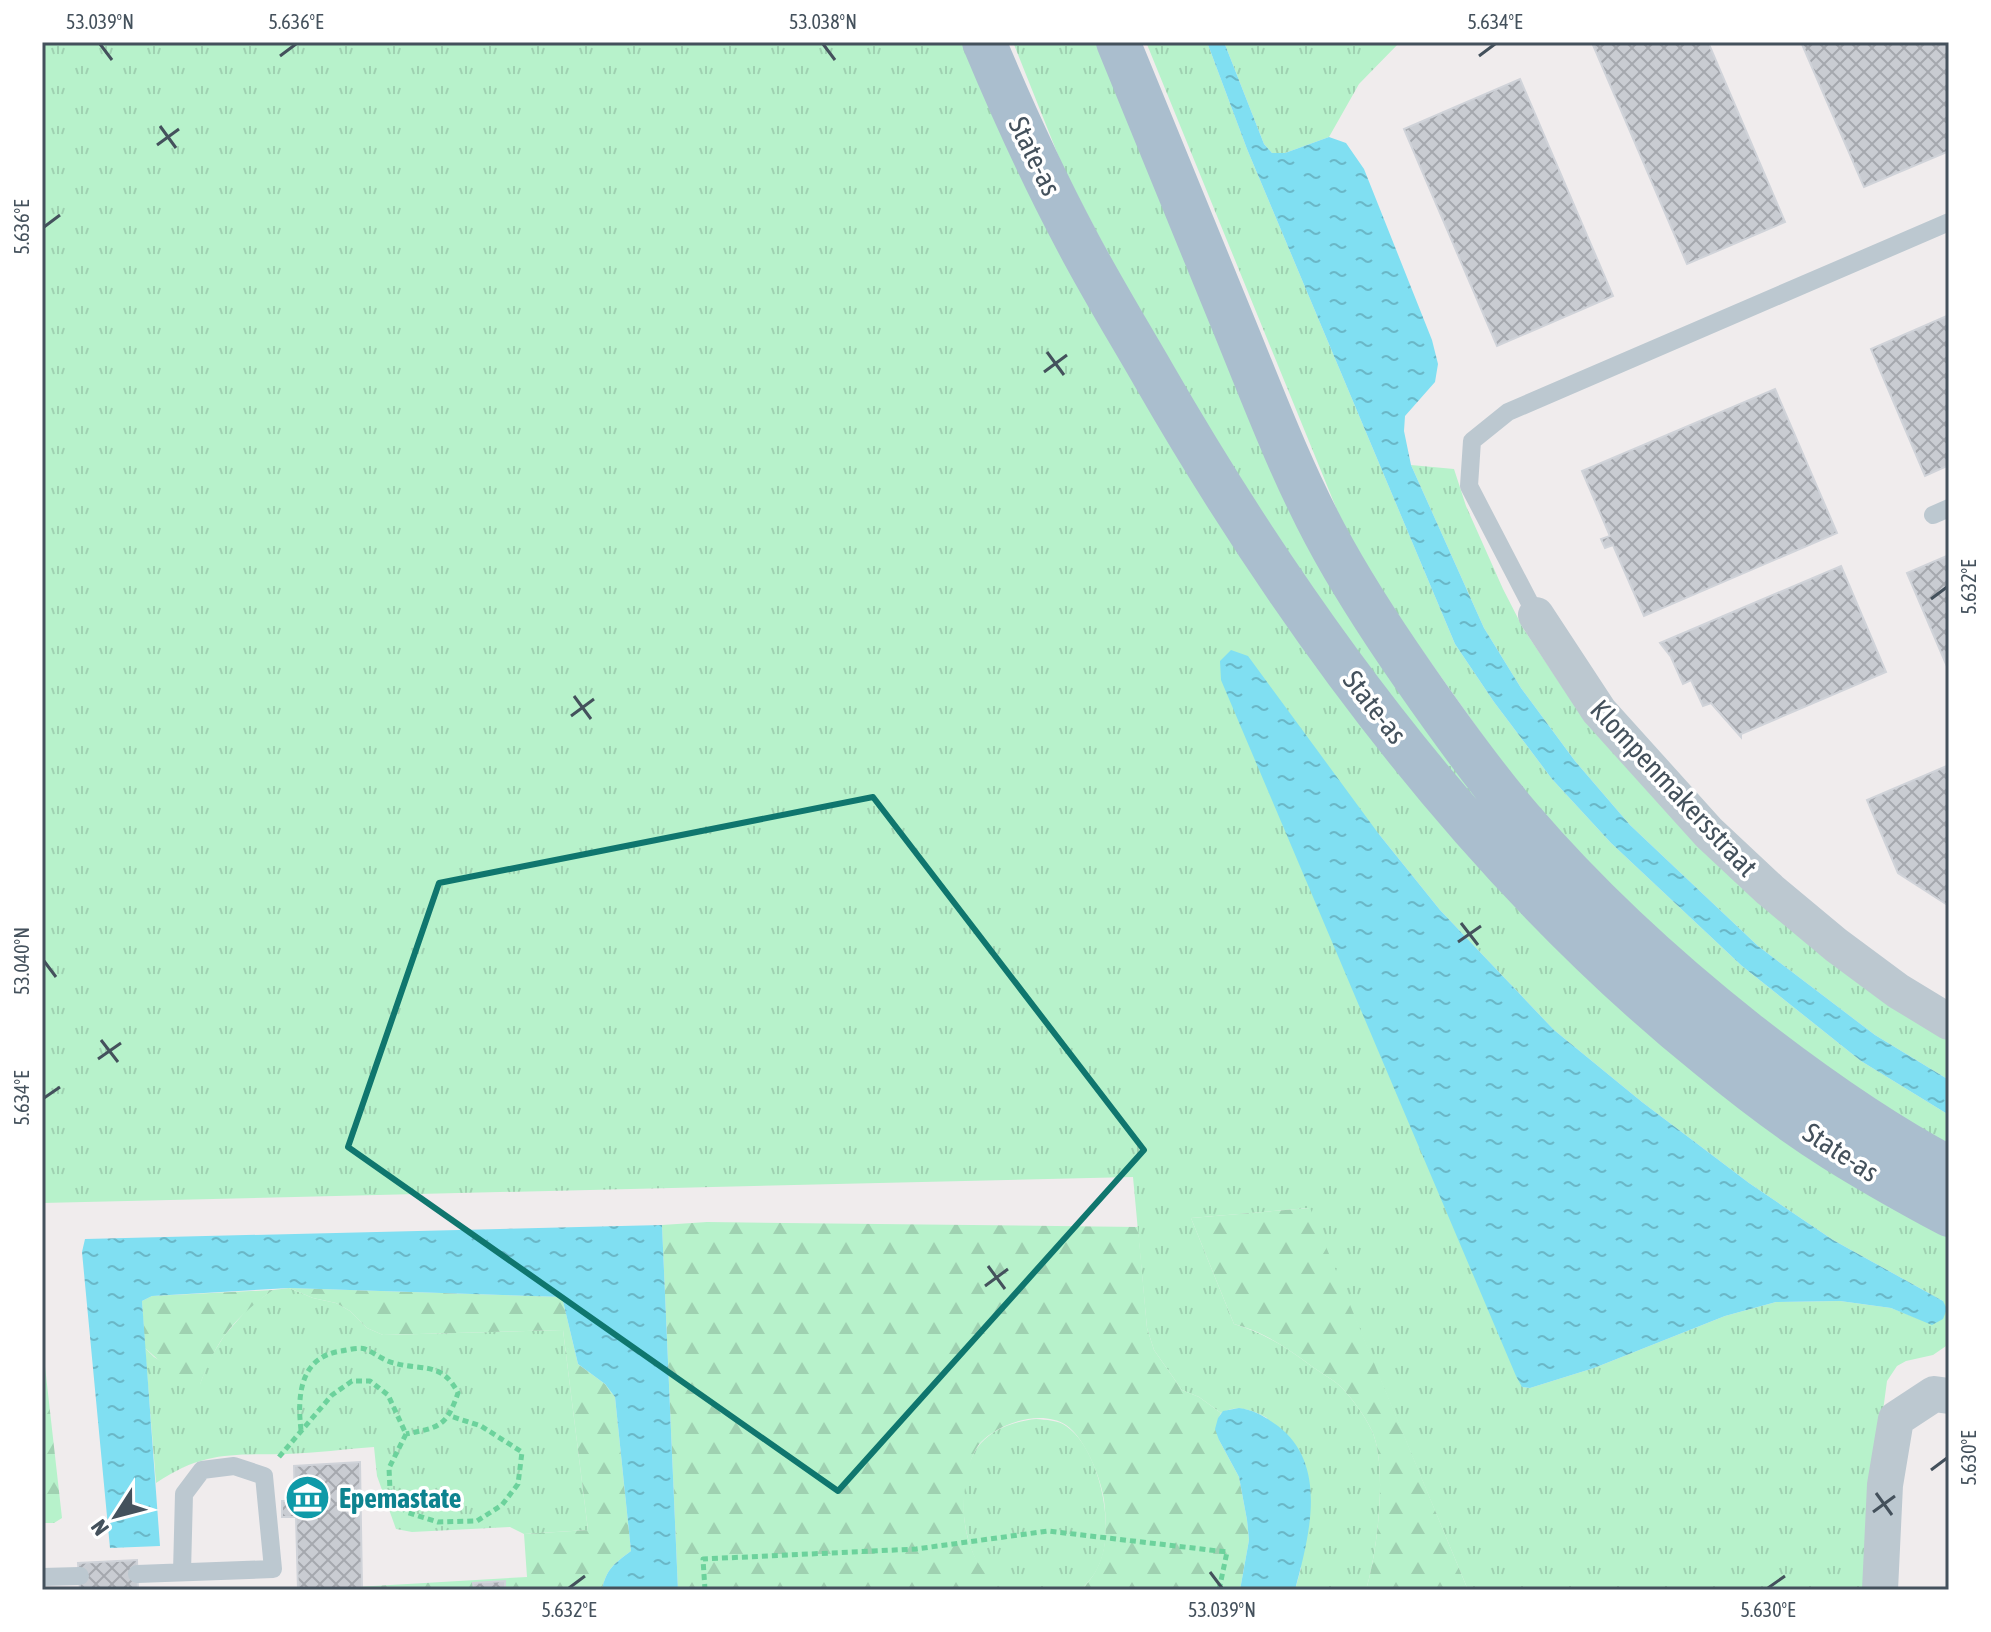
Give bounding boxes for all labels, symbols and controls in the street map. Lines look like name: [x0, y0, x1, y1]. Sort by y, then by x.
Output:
text: 53.039°N: [66, 10, 134, 33]
text: 5.636°E: [268, 10, 324, 33]
text: 53.038°N: [789, 10, 857, 33]
text: 5.634°E: [1467, 10, 1523, 33]
street label: State-as: [1002, 112, 1068, 200]
text: 5.636°E: [10, 199, 33, 255]
text: 5.632°E: [1957, 559, 1980, 615]
street label: State-as: [1337, 664, 1413, 750]
street label: Klompenmakersstraat: [1584, 693, 1764, 883]
text: 53.040°N: [10, 927, 33, 995]
text: 5.634°E: [10, 1070, 33, 1126]
street label: State-as: [1797, 1116, 1885, 1188]
text: 5.630°E: [1957, 1430, 1980, 1486]
museum icon: Epemastate: [284, 1474, 332, 1522]
north arrow: [76, 1476, 156, 1556]
place label: Epemastate: [339, 1482, 462, 1514]
text: N: [85, 1515, 114, 1541]
text: 5.632°E: [541, 1598, 597, 1621]
text: 53.039°N: [1188, 1598, 1256, 1621]
text: 5.630°E: [1740, 1598, 1796, 1621]

